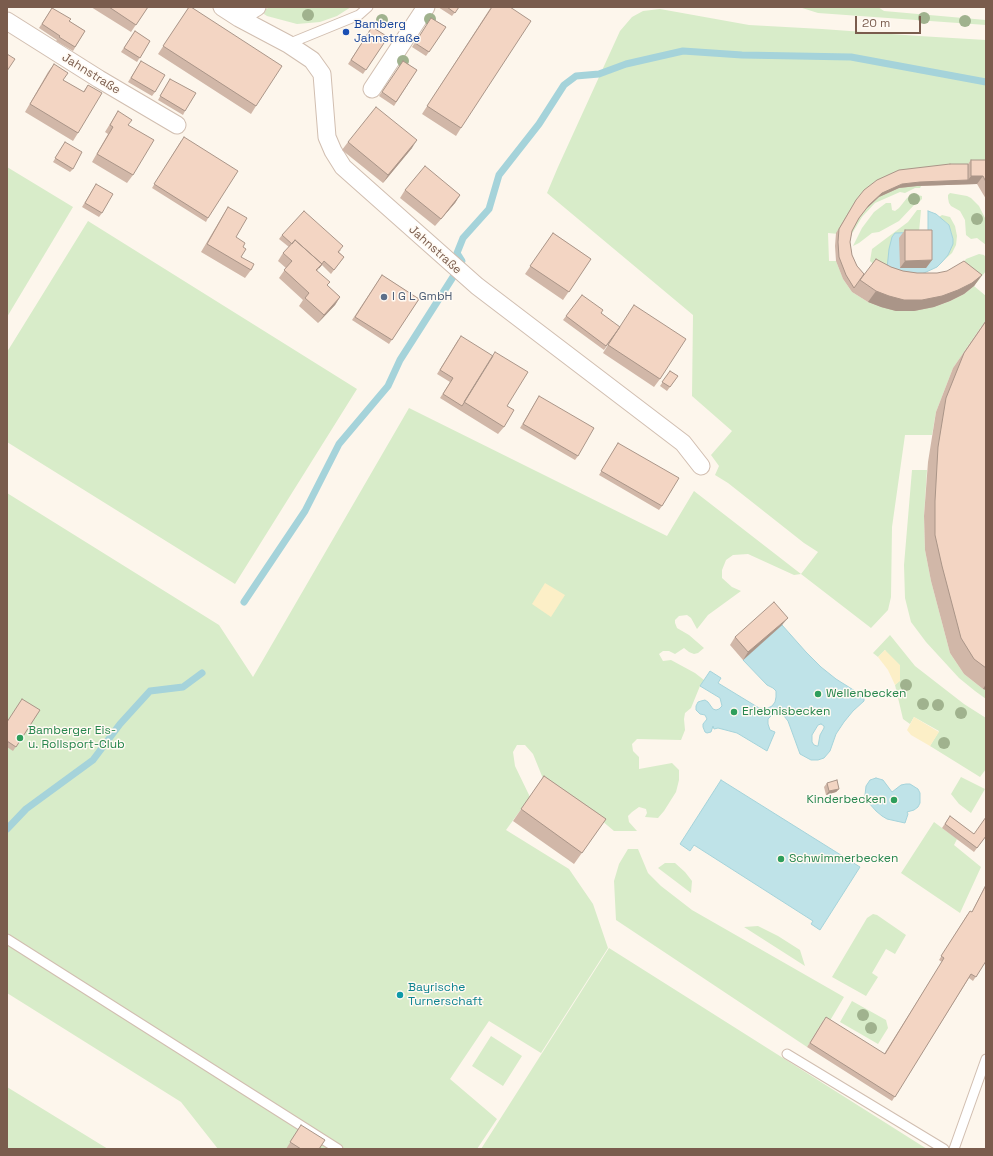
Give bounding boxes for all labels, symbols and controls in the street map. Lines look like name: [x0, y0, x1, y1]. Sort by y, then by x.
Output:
scale bar: [857, 8, 923, 34]
text: 20 m: [862, 15, 890, 31]
place label: Bamberg Jahnstraße: [354, 18, 420, 46]
marker: Bamberg Jahnstraße: [341, 27, 351, 37]
street label: Jahnstraße: [59, 50, 123, 98]
street label: Jahnstraße: [406, 223, 464, 277]
place label: I G L GmbH: [392, 290, 452, 304]
marker: I G L GmbH: [379, 292, 389, 302]
place label: Wellenbecken: [826, 687, 906, 701]
marker: Wellenbecken: [813, 689, 823, 699]
place label: Erlebnisbecken: [742, 705, 830, 719]
marker: Erlebnisbecken: [729, 707, 739, 717]
place label: Bamberger Eis- u. Rollsport-Club: [28, 724, 125, 752]
marker: Bamberger Eis- u. Rollsport-Club: [15, 733, 25, 743]
place label: Kinderbecken: [806, 793, 886, 807]
marker: Kinderbecken: [889, 795, 899, 805]
place label: Schwimmerbecken: [789, 852, 898, 866]
marker: Schwimmerbecken: [776, 854, 786, 864]
place label: Bayrische Turnerschaft: [408, 981, 483, 1009]
marker: Bayrische Turnerschaft: [395, 990, 405, 1000]

